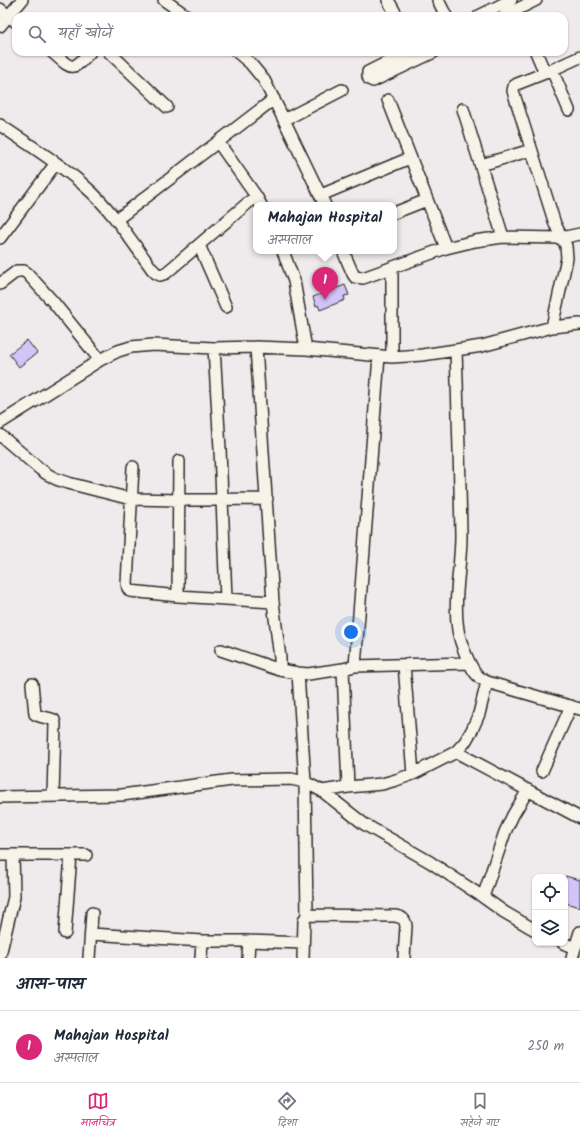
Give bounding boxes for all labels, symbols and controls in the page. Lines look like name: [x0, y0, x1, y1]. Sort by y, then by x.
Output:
search box: [12, 12, 568, 56]
text: यहाँ खोजें: [58, 22, 112, 46]
icon: search: [26, 23, 48, 45]
popup: [253, 202, 397, 254]
text: Mahajan Hospital: [268, 206, 382, 230]
text: अस्पताल: [268, 230, 311, 251]
pin: 1: [312, 267, 338, 300]
your location: [341, 622, 361, 642]
map controls: [532, 874, 568, 946]
button: locate: [532, 874, 568, 910]
button: layers: [532, 910, 568, 946]
text: आस-पास: [16, 971, 84, 998]
text: Mahajan Hospital: [54, 1024, 169, 1048]
text: 1: [27, 1036, 31, 1057]
text: 250 m: [527, 1036, 564, 1057]
text: अस्पताल: [54, 1048, 98, 1069]
tab: मानचित्र: [81, 1090, 115, 1132]
tab: दिशा: [276, 1090, 298, 1132]
tab: सहेजे गए: [460, 1090, 499, 1132]

